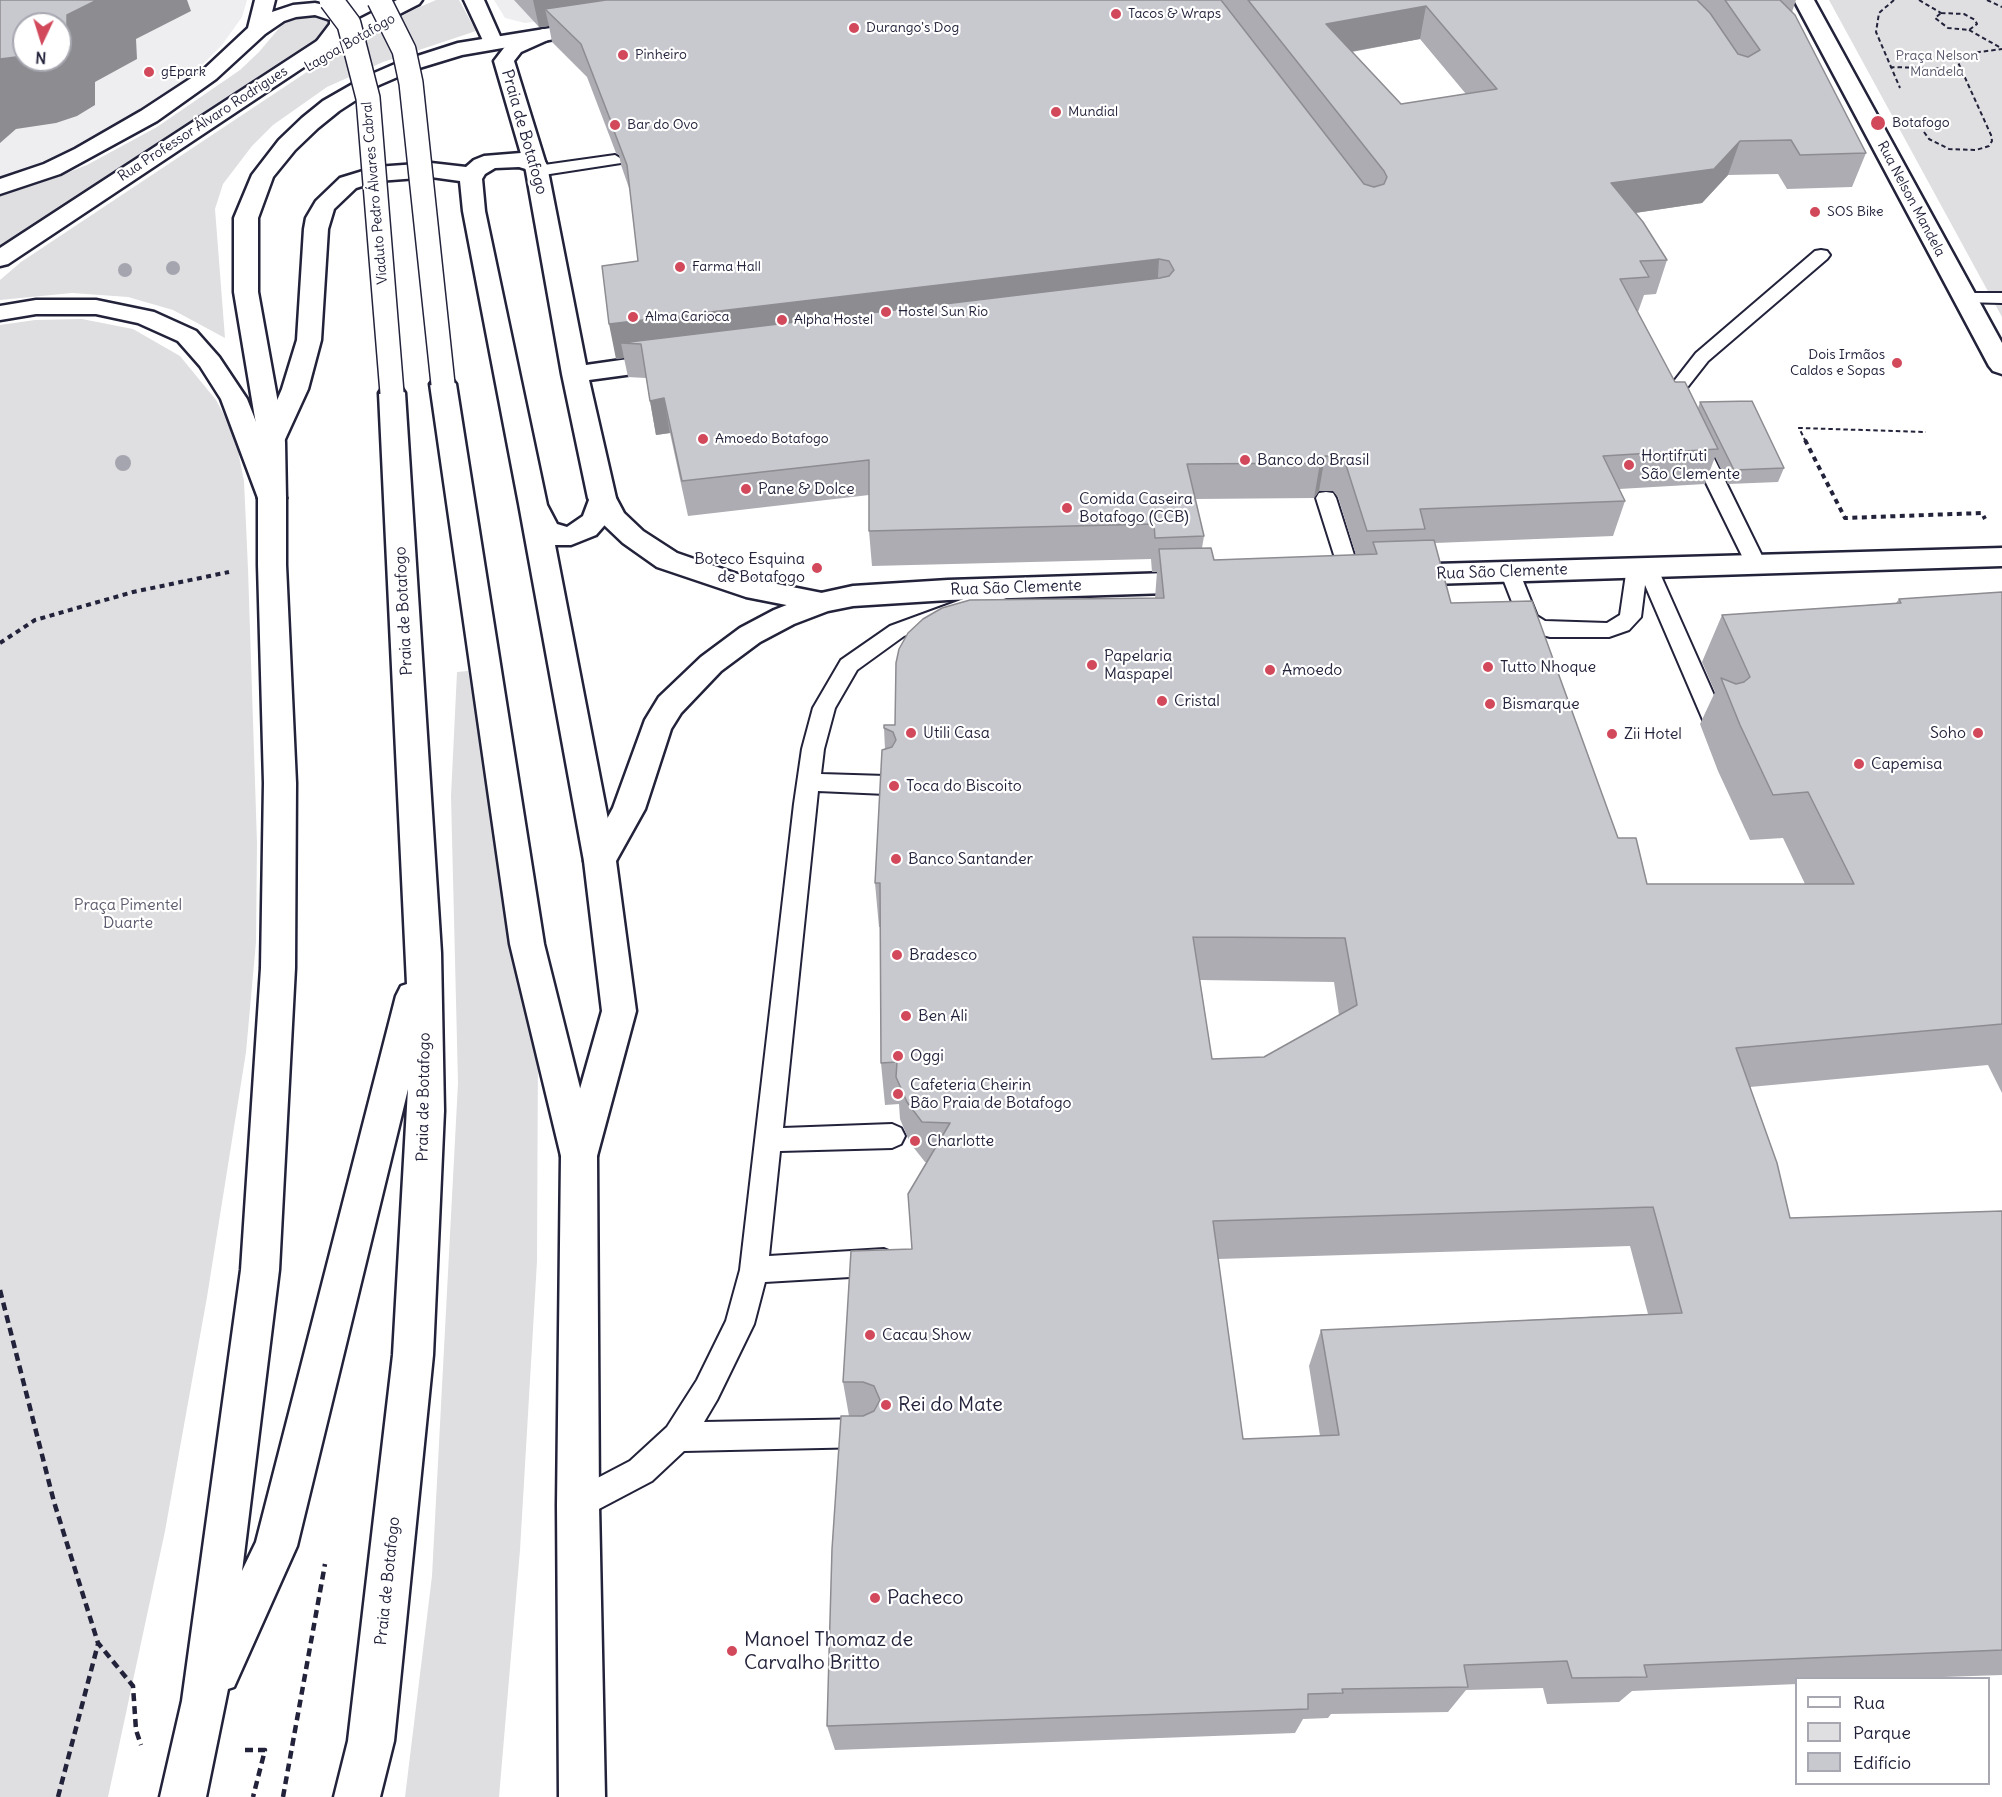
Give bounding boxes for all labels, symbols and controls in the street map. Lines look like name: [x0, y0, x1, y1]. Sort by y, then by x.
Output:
place label: Tacos & Wraps: [1128, 6, 1221, 22]
marker: Tacos & Wraps: [1109, 7, 1123, 21]
street label: Lagoa/Botafogo: [302, 10, 398, 76]
north arrow: [12, 12, 72, 72]
place label: Durango's Dog: [866, 20, 959, 36]
marker: Durango's Dog: [847, 21, 861, 35]
place label: Pinheiro: [635, 47, 687, 63]
text: N: [35, 48, 47, 68]
marker: Pinheiro: [616, 48, 630, 62]
park label: Praça Nelson Mandela: [1896, 48, 1978, 80]
street label: Rua Professor Álvaro Rodrigues: [115, 63, 291, 185]
place label: gEpark: [161, 64, 206, 80]
marker: gEpark: [142, 65, 156, 79]
street label: Praia de Botafogo: [497, 67, 551, 197]
street label: Viaduto Pedro Álvares Cabral: [359, 101, 391, 285]
place label: Mundial: [1068, 104, 1118, 120]
marker: Mundial: [1049, 105, 1063, 119]
marker: Botafogo: [1869, 114, 1887, 132]
place label: Botafogo: [1892, 115, 1950, 131]
place label: Bar do Ovo: [627, 117, 698, 133]
marker: Bar do Ovo: [608, 118, 622, 132]
street label: Rua Nelson Mandela: [1873, 138, 1949, 260]
place label: SOS Bike: [1827, 204, 1884, 220]
marker: SOS Bike: [1808, 205, 1822, 219]
place label: Farma Hall: [692, 259, 761, 275]
marker: Farma Hall: [673, 260, 687, 274]
place label: Hostel Sun Rio: [898, 304, 988, 320]
marker: Hostel Sun Rio: [879, 305, 893, 319]
place label: Alma Carioca: [645, 309, 730, 325]
marker: Alma Carioca: [626, 310, 640, 324]
place label: Alpha Hostel: [794, 312, 873, 328]
marker: Alpha Hostel: [775, 313, 789, 327]
place label: Dois Irmãos Caldos e Sopas: [1790, 347, 1885, 380]
marker: Dois Irmãos Caldos e Sopas: [1890, 356, 1904, 370]
place label: Amoedo Botafogo: [715, 431, 829, 447]
marker: Amoedo Botafogo: [696, 432, 710, 446]
place label: Hortifruti São Clemente: [1641, 446, 1740, 484]
place label: Banco do Brasil: [1257, 450, 1369, 470]
marker: Banco do Brasil: [1238, 453, 1252, 467]
marker: Hortifruti São Clemente: [1622, 458, 1636, 472]
place label: Pane & Dolce: [758, 479, 855, 499]
marker: Pane & Dolce: [739, 482, 753, 496]
place label: Comida Caseira Botafogo (CCB): [1079, 489, 1193, 527]
marker: Comida Caseira Botafogo (CCB): [1060, 501, 1074, 515]
street label: Praia de Botafogo: [391, 546, 417, 676]
place label: Boteco Esquina de Botafogo: [694, 549, 805, 587]
street label: Rua São Clemente: [1436, 560, 1568, 584]
marker: Boteco Esquina de Botafogo: [810, 561, 824, 575]
street label: Rua São Clemente: [950, 576, 1082, 600]
place label: Papelaria Maspapel: [1104, 646, 1173, 684]
place label: Tutto Nhoque: [1500, 657, 1596, 677]
marker: Papelaria Maspapel: [1085, 658, 1099, 672]
place label: Amoedo: [1282, 660, 1342, 680]
marker: Tutto Nhoque: [1481, 660, 1495, 674]
marker: Amoedo: [1263, 663, 1277, 677]
place label: Cristal: [1174, 691, 1220, 711]
marker: Cristal: [1155, 694, 1169, 708]
place label: Bismarque: [1502, 694, 1580, 714]
marker: Bismarque: [1483, 697, 1497, 711]
place label: Utili Casa: [923, 723, 990, 743]
place label: Soho: [1930, 723, 1966, 743]
place label: Zii Hotel: [1624, 724, 1682, 744]
marker: Utili Casa: [904, 726, 918, 740]
marker: Soho: [1971, 726, 1985, 740]
marker: Zii Hotel: [1605, 727, 1619, 741]
place label: Capemisa: [1871, 754, 1942, 774]
marker: Capemisa: [1852, 757, 1866, 771]
place label: Toca do Biscoito: [906, 776, 1022, 796]
marker: Toca do Biscoito: [887, 779, 901, 793]
place label: Banco Santander: [908, 849, 1033, 869]
marker: Banco Santander: [889, 852, 903, 866]
park label: Praça Pimentel Duarte: [74, 895, 182, 933]
place label: Bradesco: [909, 945, 977, 965]
marker: Bradesco: [890, 948, 904, 962]
place label: Ben Ali: [918, 1006, 968, 1026]
marker: Ben Ali: [899, 1009, 913, 1023]
street label: Praia de Botafogo: [413, 1032, 435, 1162]
place label: Oggi: [910, 1046, 944, 1066]
marker: Oggi: [891, 1049, 905, 1063]
place label: Cafeteria Cheirin Bão Praia de Botafogo: [910, 1075, 1072, 1113]
marker: Cafeteria Cheirin Bão Praia de Botafogo: [891, 1087, 905, 1101]
place label: Charlotte: [927, 1131, 994, 1151]
marker: Charlotte: [908, 1134, 922, 1148]
place label: Cacau Show: [882, 1325, 971, 1345]
marker: Cacau Show: [863, 1328, 877, 1342]
place label: Rei do Mate: [898, 1393, 1003, 1417]
marker: Rei do Mate: [879, 1398, 893, 1412]
street label: Praia de Botafogo: [372, 1516, 404, 1646]
place label: Pacheco: [887, 1586, 964, 1610]
marker: Pacheco: [868, 1591, 882, 1605]
place label: Manoel Thomaz de Carvalho Britto: [744, 1628, 913, 1675]
marker: Manoel Thomaz de Carvalho Britto: [725, 1644, 739, 1658]
legend: [1795, 1677, 1990, 1785]
text: Rua: [1853, 1691, 1885, 1714]
text: Parque: [1853, 1721, 1911, 1744]
text: Edifício: [1853, 1751, 1911, 1774]

